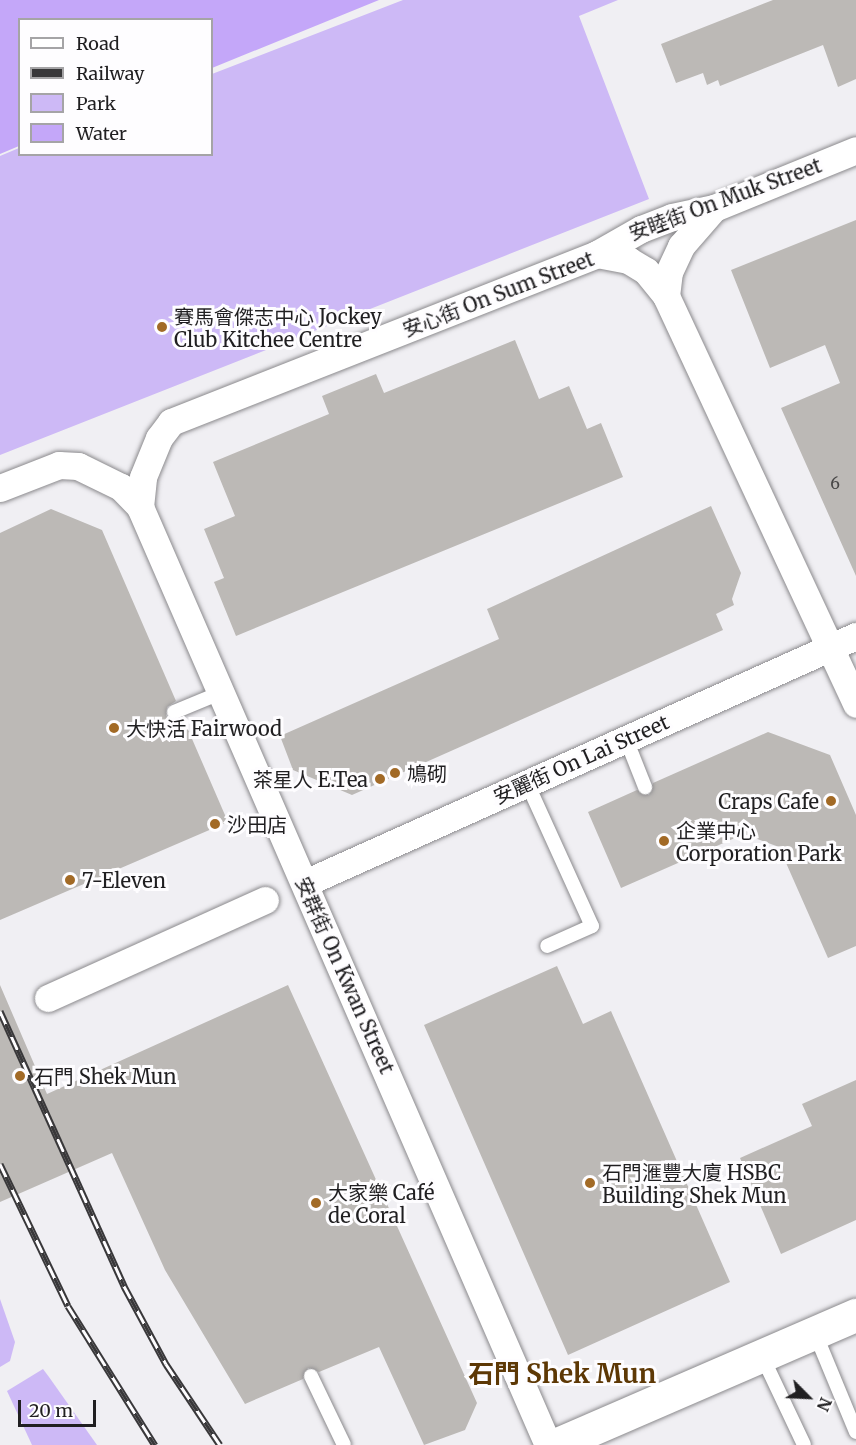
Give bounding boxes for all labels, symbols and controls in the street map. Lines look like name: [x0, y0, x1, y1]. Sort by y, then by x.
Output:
legend: [18, 18, 213, 156]
text: Road: [76, 32, 120, 55]
text: Railway: [76, 62, 144, 85]
text: Park: [76, 92, 116, 115]
text: Water: [76, 122, 127, 145]
street label: 安睦街 On Muk Street: [625, 153, 825, 245]
street label: 安心街 On Sum Street: [399, 246, 597, 342]
place label: 賽馬會傑志中心 Jockey Club Kitchee Centre: [174, 304, 382, 351]
marker: 賽馬會傑志中心 Jockey Club Kitchee Centre: [155, 320, 169, 334]
house number: 6: [830, 473, 840, 493]
street label: 安麗街 On Lai Street: [490, 709, 672, 809]
place label: 大快活 Fairwood: [126, 716, 282, 740]
marker: 大快活 Fairwood: [107, 721, 121, 735]
place label: 鳩砌: [407, 761, 447, 785]
marker: 鳩砌: [388, 766, 402, 780]
place label: 茶星人 E.Tea: [253, 767, 368, 791]
marker: 茶星人 E.Tea: [373, 772, 387, 786]
place label: Craps Cafe: [718, 789, 819, 813]
marker: Craps Cafe: [824, 794, 838, 808]
place label: 沙田店: [227, 812, 287, 836]
marker: 沙田店: [208, 817, 222, 831]
place label: 企業中心 Corporation Park: [676, 818, 842, 865]
marker: 企業中心 Corporation Park: [657, 834, 671, 848]
place label: 7-Eleven: [82, 868, 166, 892]
marker: 7-Eleven: [63, 873, 77, 887]
street label: 安群街 On Kwan Street: [291, 873, 399, 1077]
place label: 石門 Shek Mun: [34, 1064, 176, 1088]
marker: 石門 Shek Mun: [11, 1067, 29, 1085]
place label: 石門滙豐大廈 HSBC Building Shek Mun: [602, 1160, 787, 1207]
marker: 石門滙豐大廈 HSBC Building Shek Mun: [583, 1176, 597, 1190]
place label: 大家樂 Café de Coral: [328, 1180, 434, 1227]
marker: 大家樂 Café de Coral: [309, 1196, 323, 1210]
district label: 石門 Shek Mun: [468, 1358, 656, 1390]
north arrow: [778, 1367, 838, 1427]
scale bar: [21, 1388, 99, 1426]
text: N: [813, 1394, 836, 1414]
text: 20 m: [29, 1399, 73, 1422]

